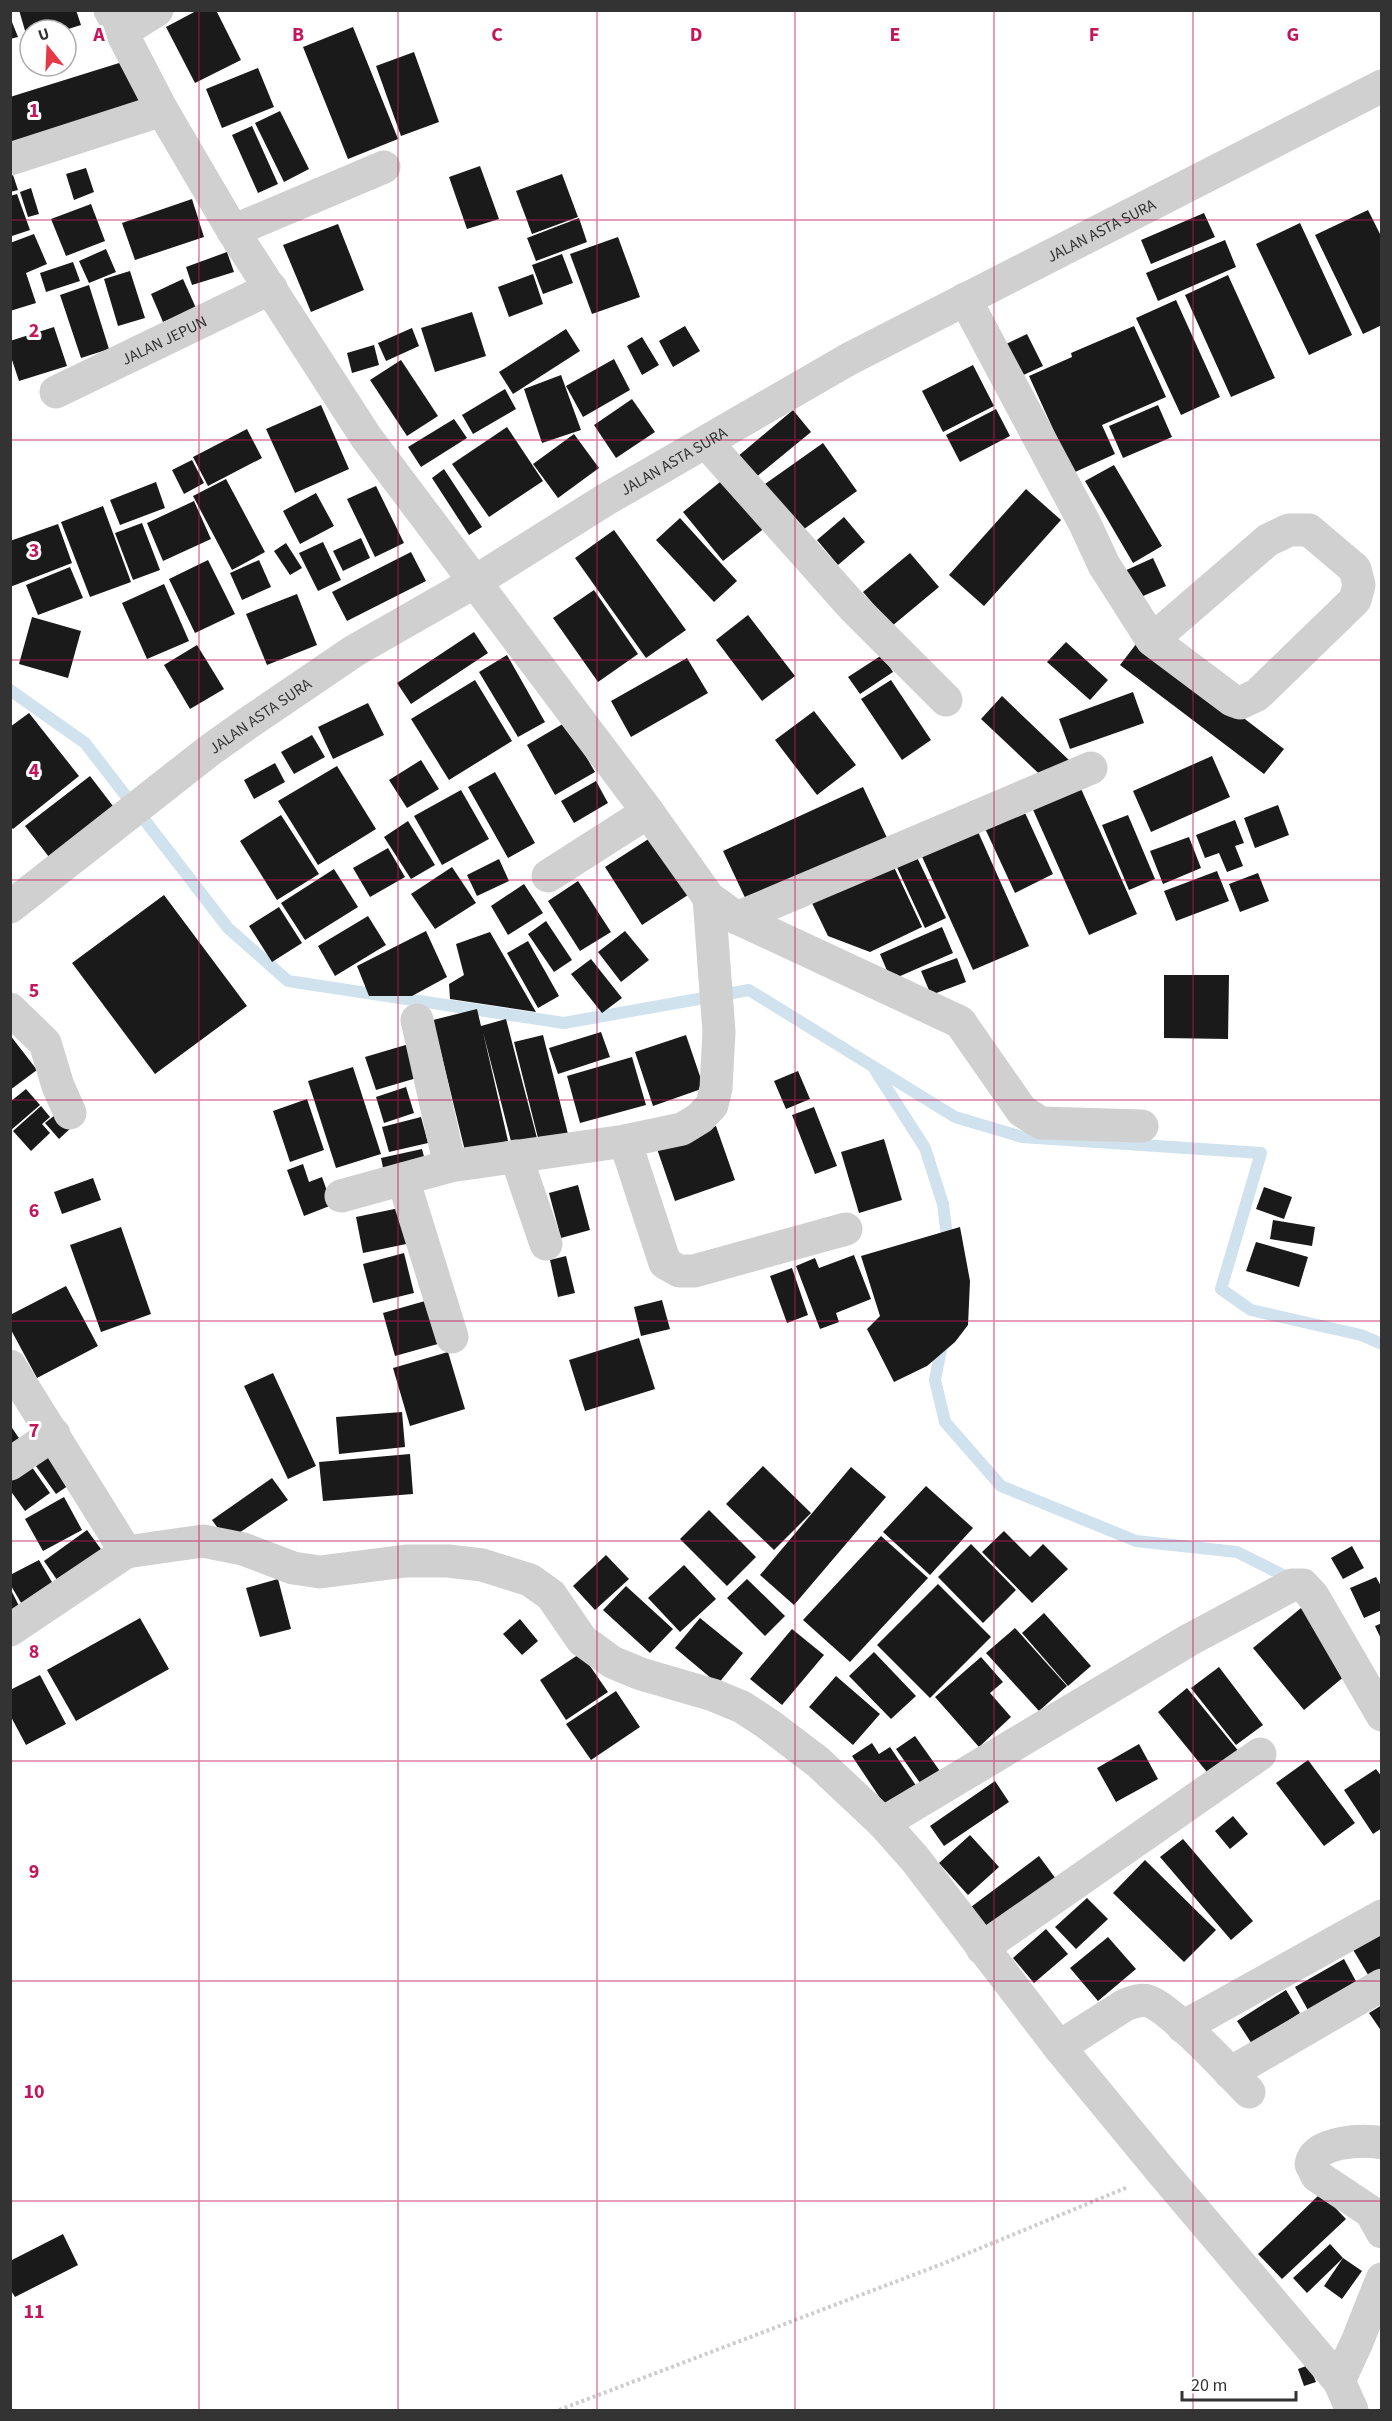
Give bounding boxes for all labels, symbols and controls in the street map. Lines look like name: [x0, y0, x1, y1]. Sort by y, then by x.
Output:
north arrow: [18, 18, 78, 78]
text: A: [92, 21, 105, 49]
text: B: [292, 21, 304, 49]
text: C: [491, 21, 503, 49]
text: D: [690, 21, 702, 49]
text: E: [890, 21, 900, 49]
text: F: [1089, 21, 1099, 49]
text: G: [1287, 21, 1299, 49]
text: U: [35, 23, 52, 47]
text: 1: [29, 97, 39, 125]
street label: JALAN ASTA SURA: [1043, 194, 1160, 268]
street label: JALAN JEPUN: [118, 311, 211, 371]
text: 2: [29, 317, 39, 345]
street label: JALAN ASTA SURA: [617, 422, 732, 501]
text: 3: [29, 537, 39, 565]
street label: JALAN ASTA SURA: [205, 673, 316, 759]
text: 4: [29, 757, 40, 785]
text: 5: [29, 977, 39, 1005]
text: 6: [29, 1197, 39, 1225]
text: 7: [29, 1417, 39, 1445]
text: 8: [29, 1638, 39, 1666]
text: 9: [29, 1858, 39, 1886]
text: 10: [23, 2078, 45, 2106]
text: 11: [23, 2298, 45, 2326]
scale bar: [1182, 2364, 1296, 2402]
text: 20 m: [1191, 2373, 1227, 2398]

